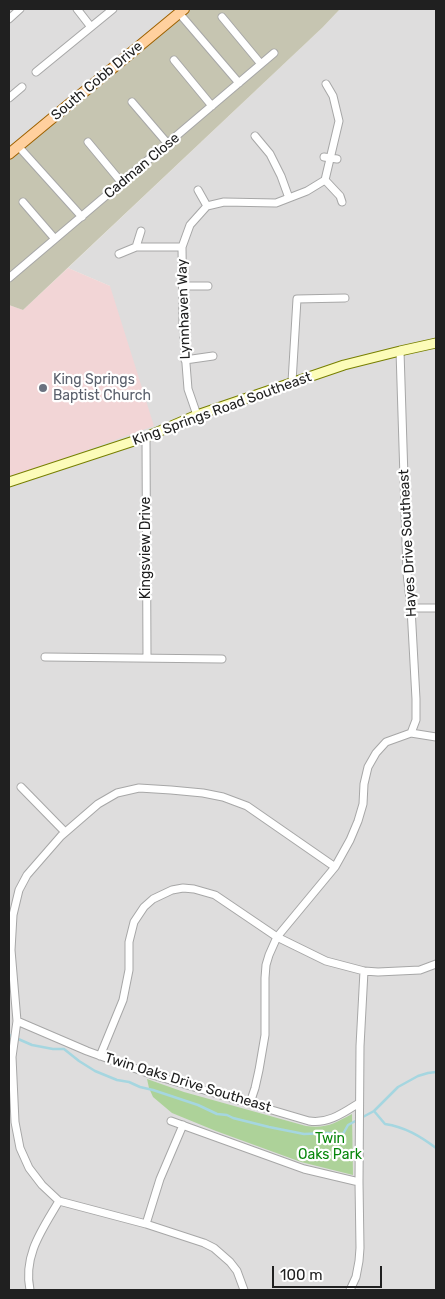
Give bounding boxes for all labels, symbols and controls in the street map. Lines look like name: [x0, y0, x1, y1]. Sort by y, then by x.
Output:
street label: South Cobb Drive: [48, 38, 146, 124]
street label: Cadman Close: [101, 130, 183, 202]
street label: Lynnhaven Way: [174, 258, 194, 360]
street label: King Springs Road Southeast: [130, 369, 314, 449]
place label: King Springs Baptist Church: [53, 372, 151, 404]
marker: King Springs Baptist Church: [37, 382, 49, 394]
street label: Hayes Drive Southeast: [396, 469, 420, 617]
street label: Kingsview Drive: [138, 497, 154, 599]
street label: Twin Oaks Drive Southeast: [103, 1050, 273, 1116]
park label: Twin Oaks Park: [298, 1131, 362, 1164]
scale bar: [275, 1256, 385, 1288]
text: 100 m: [280, 1266, 322, 1284]

